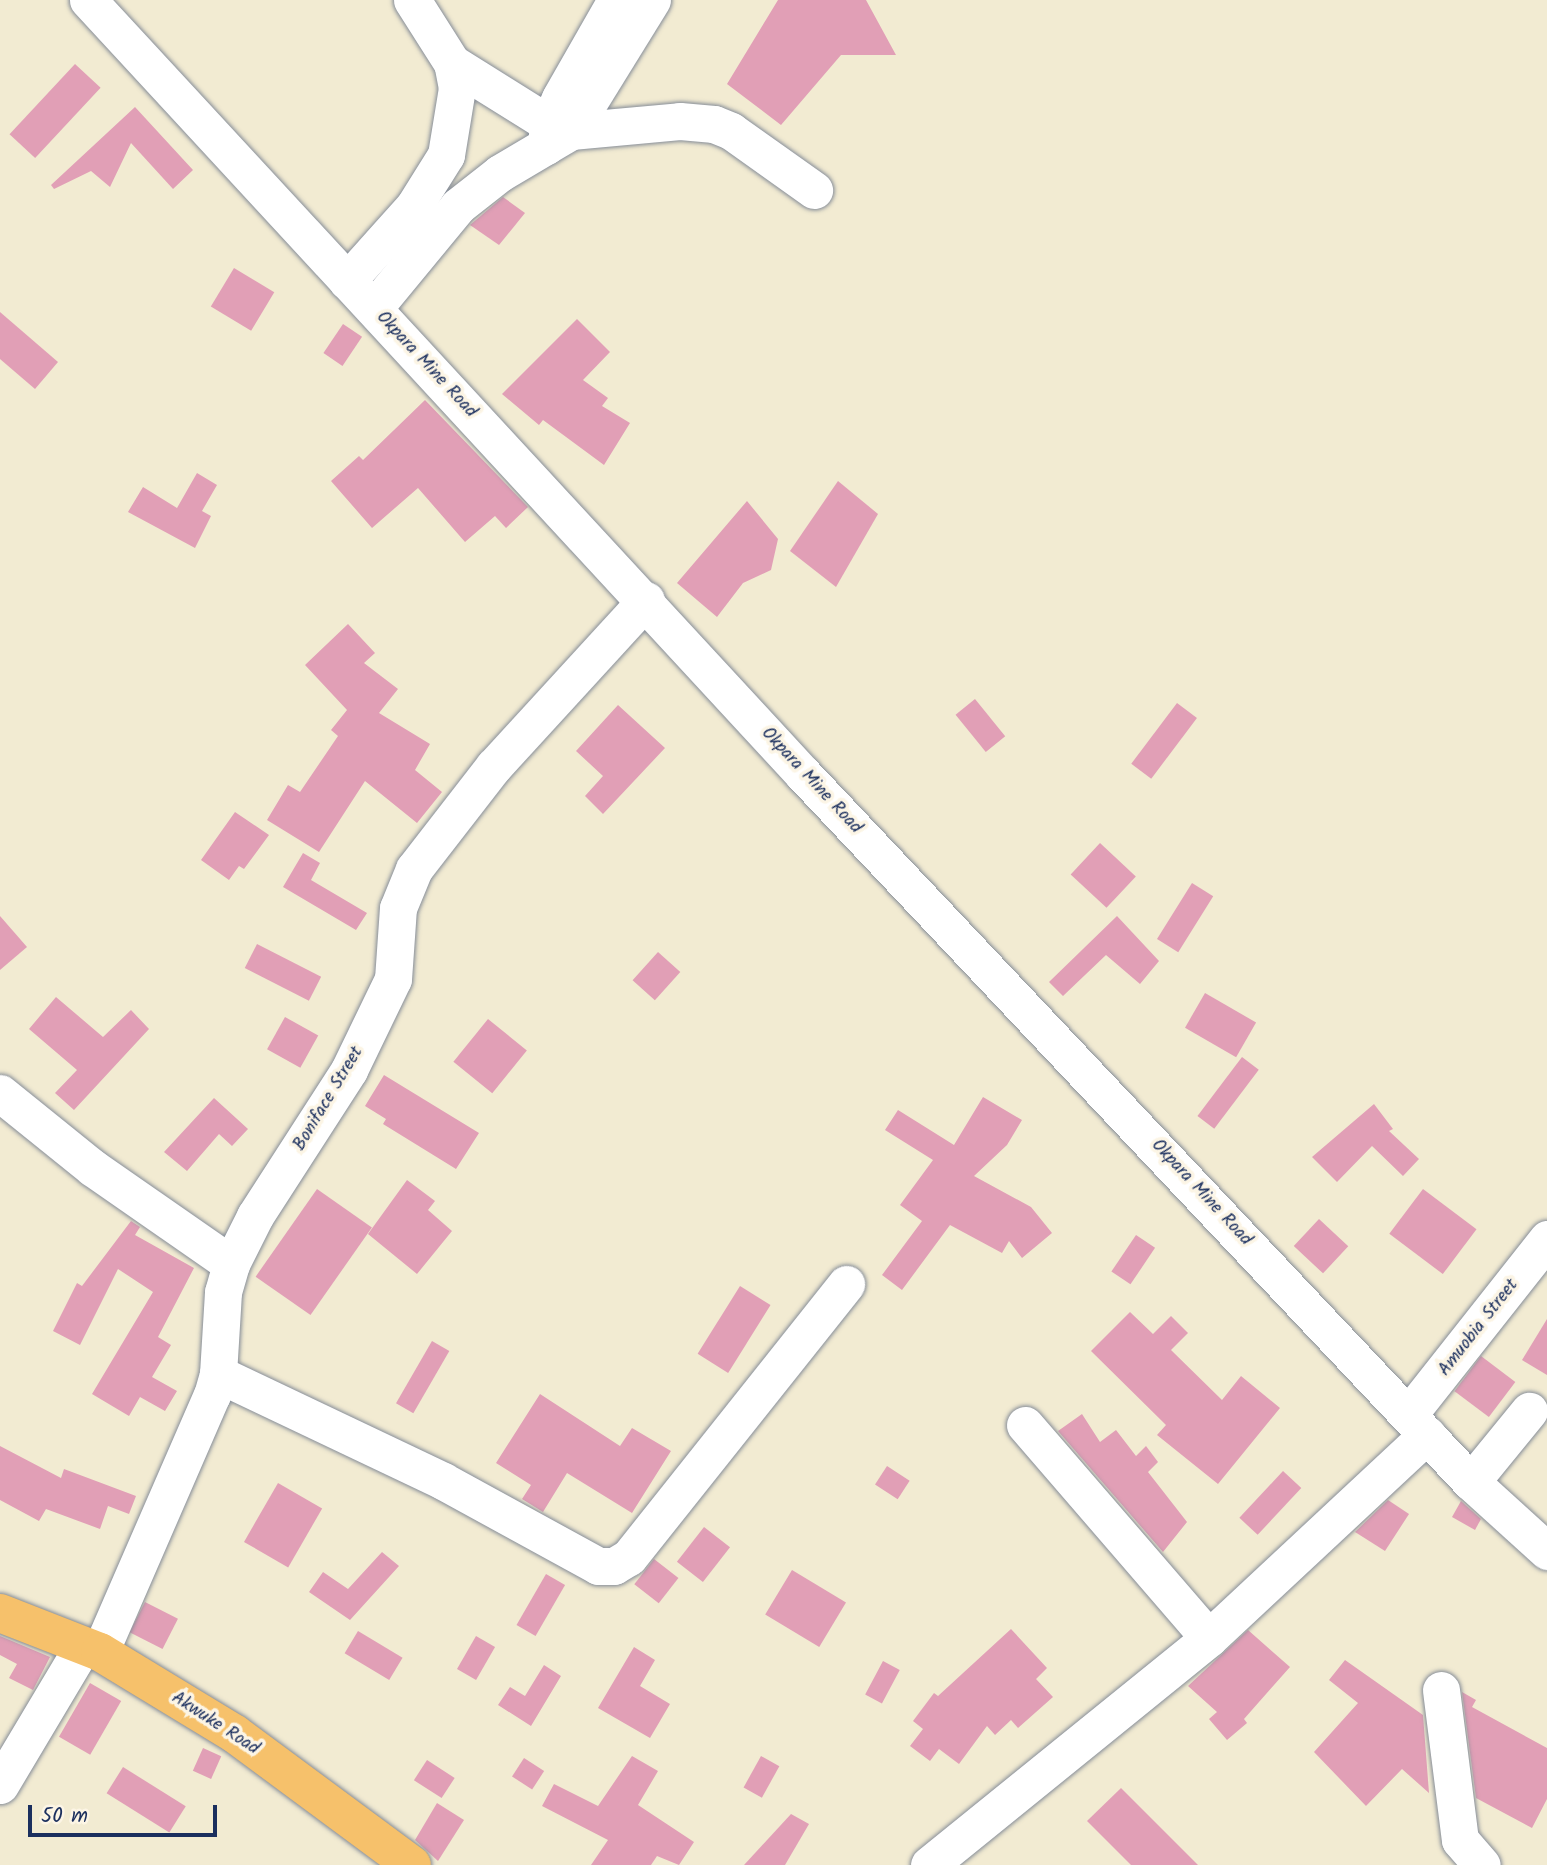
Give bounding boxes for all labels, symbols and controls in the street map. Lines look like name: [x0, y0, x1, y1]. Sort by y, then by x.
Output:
street label: Okpara Mine Road: [371, 307, 481, 423]
street label: Okpara Mine Road: [756, 723, 866, 839]
street label: Boniface Street: [289, 1043, 369, 1155]
street label: Okpara Mine Road: [1146, 1135, 1256, 1251]
street label: Amuobia Street: [1434, 1275, 1524, 1381]
street label: Akwuke Road: [167, 1688, 263, 1760]
scale bar: [32, 1792, 220, 1836]
text: 50 m: [41, 1800, 88, 1833]

